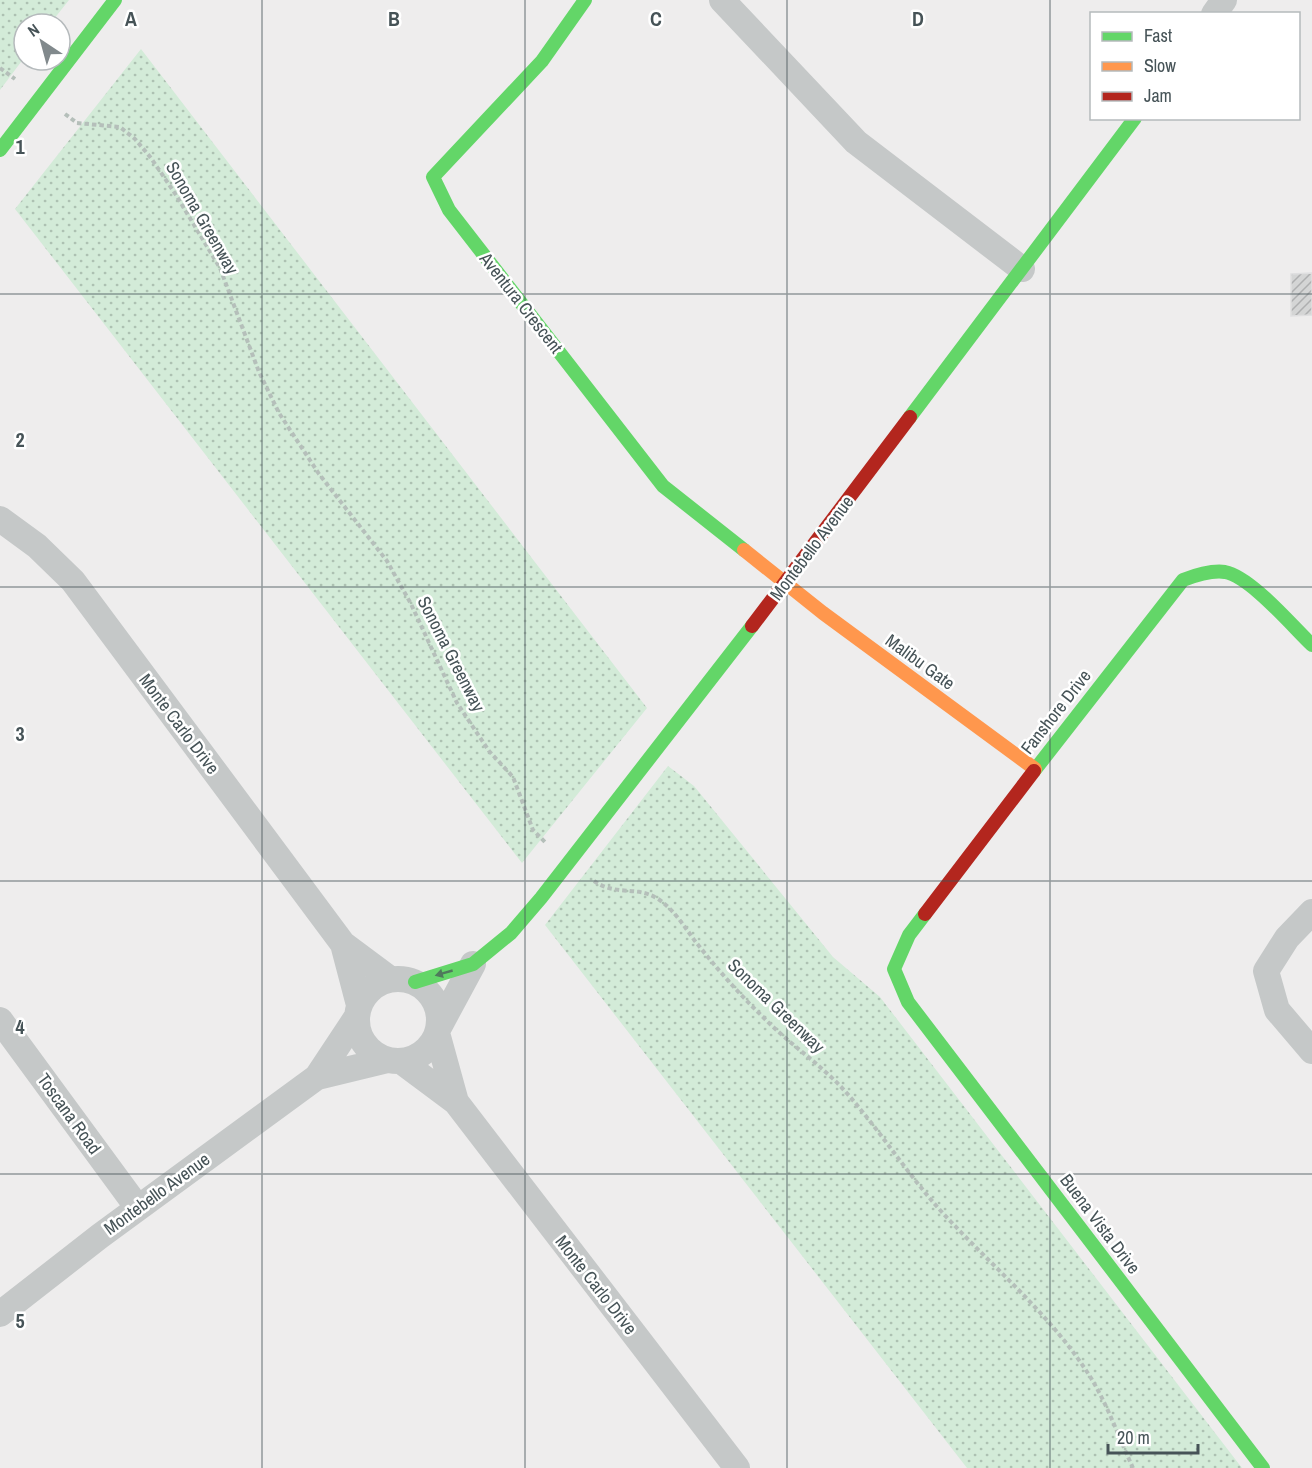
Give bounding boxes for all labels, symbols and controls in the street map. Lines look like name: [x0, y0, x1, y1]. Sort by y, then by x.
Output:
text: A: [125, 5, 137, 32]
text: B: [388, 5, 400, 32]
text: C: [650, 5, 662, 32]
text: D: [912, 5, 924, 32]
north arrow: [12, 12, 72, 72]
legend: [1090, 12, 1300, 120]
text: N: [23, 18, 43, 42]
text: Fast: [1144, 23, 1172, 48]
text: Slow: [1144, 53, 1176, 78]
text: Jam: [1144, 83, 1172, 108]
text: 1: [15, 133, 25, 160]
street label: Sonoma Greenway: [160, 157, 245, 279]
street label: Aventura Crescent: [473, 246, 569, 358]
text: 2: [15, 426, 25, 453]
street label: Montebello Avenue: [764, 490, 859, 605]
street label: Sonoma Greenway: [412, 592, 492, 716]
street label: Malibu Gate: [880, 628, 960, 695]
street label: Fanshore Drive: [1015, 664, 1097, 759]
street label: Monte Carlo Drive: [133, 668, 225, 779]
text: 3: [15, 720, 25, 747]
street label: Sonoma Greenway: [722, 953, 831, 1059]
one-way arrow: [435, 969, 453, 978]
text: 4: [15, 1013, 25, 1040]
street label: Toscana Road: [32, 1068, 107, 1159]
street label: Montebello Avenue: [99, 1147, 215, 1241]
street label: Buena Vista Drive: [1054, 1168, 1146, 1279]
street label: Monte Carlo Drive: [550, 1230, 643, 1340]
text: 5: [15, 1307, 25, 1334]
scale bar: [1108, 1417, 1198, 1455]
text: 20 m: [1117, 1425, 1150, 1450]

